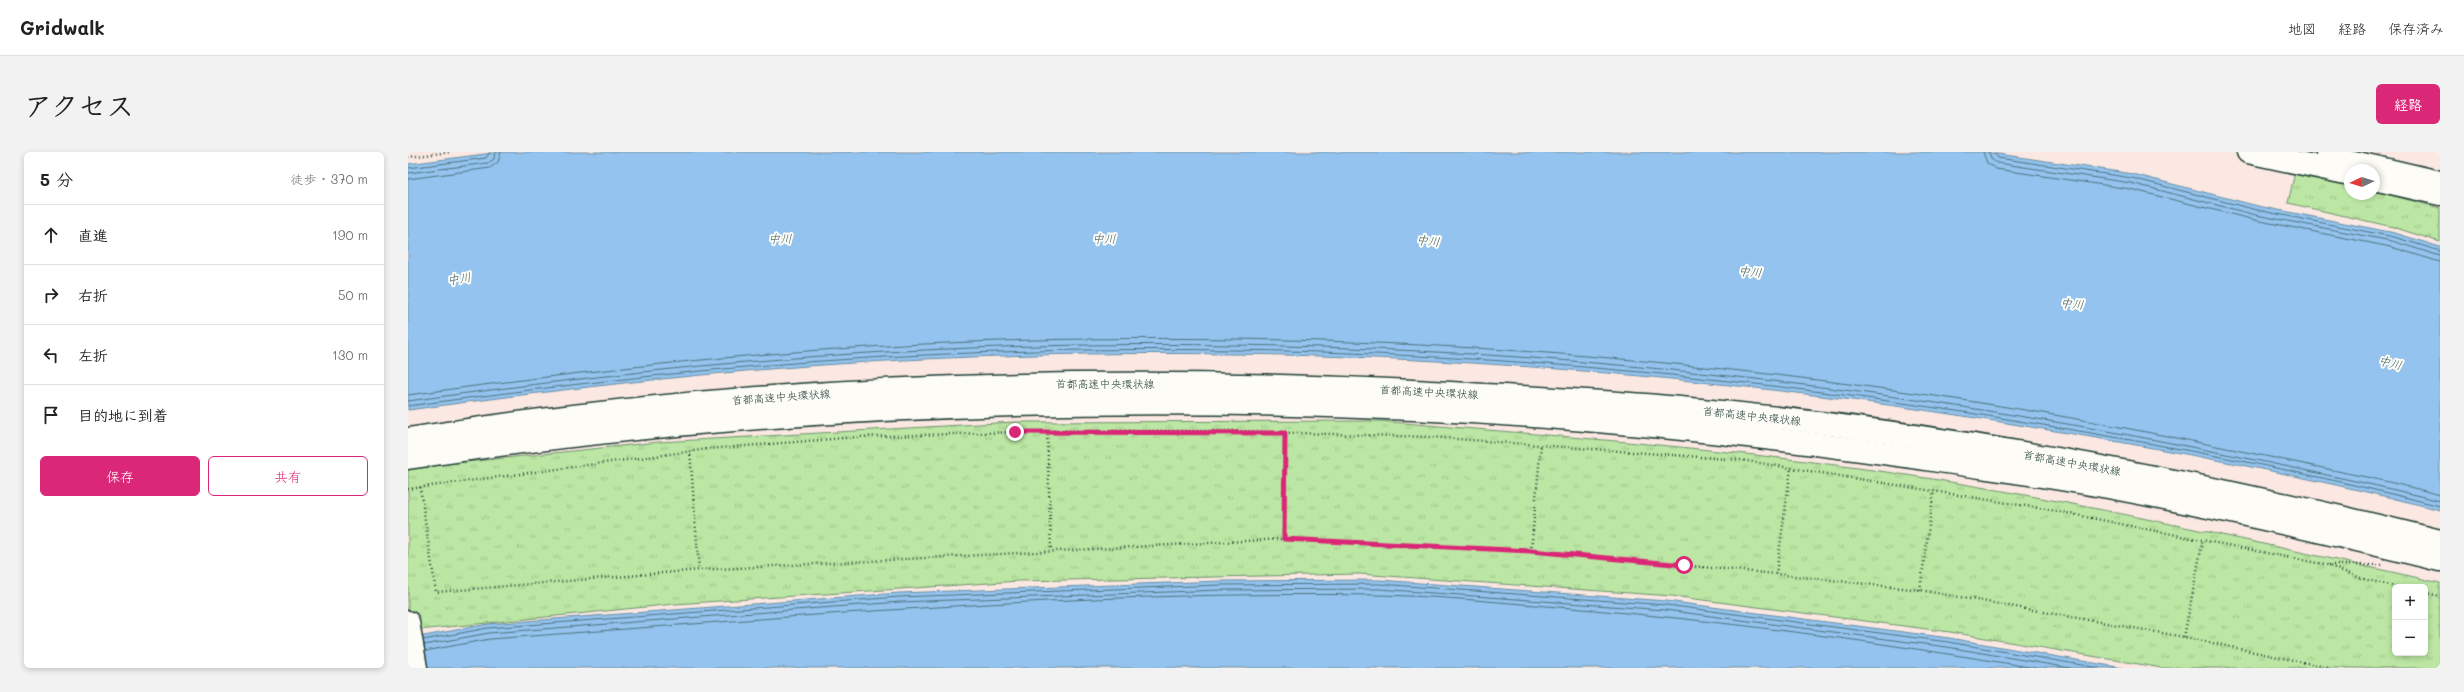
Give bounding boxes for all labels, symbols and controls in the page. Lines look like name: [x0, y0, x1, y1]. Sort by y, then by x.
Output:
text: Gridwalk: [20, 15, 105, 40]
text: 地図: [2288, 19, 2316, 38]
text: 経路: [2338, 19, 2366, 38]
text: 保存済み: [2388, 19, 2444, 38]
button: 経路: [2376, 84, 2440, 124]
text: アクセス: [24, 87, 134, 123]
north arrow: [2344, 164, 2380, 200]
text: 5 分: [40, 168, 73, 190]
text: 徒歩 · 370 m: [291, 170, 368, 187]
icon: ahead: [40, 224, 62, 246]
text: 直進: [78, 225, 108, 245]
text: 190 m: [332, 226, 368, 243]
water label: 中川: [768, 230, 792, 246]
water label: 中川: [1092, 230, 1116, 246]
water label: 中川: [1415, 231, 1441, 249]
water label: 中川: [1737, 262, 1763, 280]
water label: 中川: [446, 268, 472, 288]
icon: right: [40, 284, 62, 306]
text: 右折: [78, 285, 108, 305]
text: 50 m: [338, 286, 368, 303]
water label: 中川: [2059, 294, 2085, 312]
icon: left: [40, 344, 62, 366]
text: 左折: [78, 345, 108, 365]
text: 130 m: [332, 346, 368, 363]
water label: 中川: [2377, 351, 2404, 373]
street label: 首都高速中央環状線: [1056, 376, 1155, 391]
street label: 首都高速中央環状線: [1379, 381, 1479, 402]
street label: 首都高速中央環状線: [731, 386, 831, 407]
street label: 首都高速中央環状線: [1702, 403, 1802, 428]
icon: arrive: [40, 404, 62, 426]
text: 目的地に到着: [78, 405, 168, 425]
route end: [1006, 423, 1024, 441]
street label: 首都高速中央環状線: [2022, 447, 2122, 478]
button: 保存: [40, 456, 200, 496]
button: 共有: [208, 456, 368, 496]
route start: [1675, 556, 1693, 574]
map controls: [2392, 584, 2428, 656]
button: +: [2392, 584, 2428, 620]
button: −: [2392, 620, 2428, 656]

